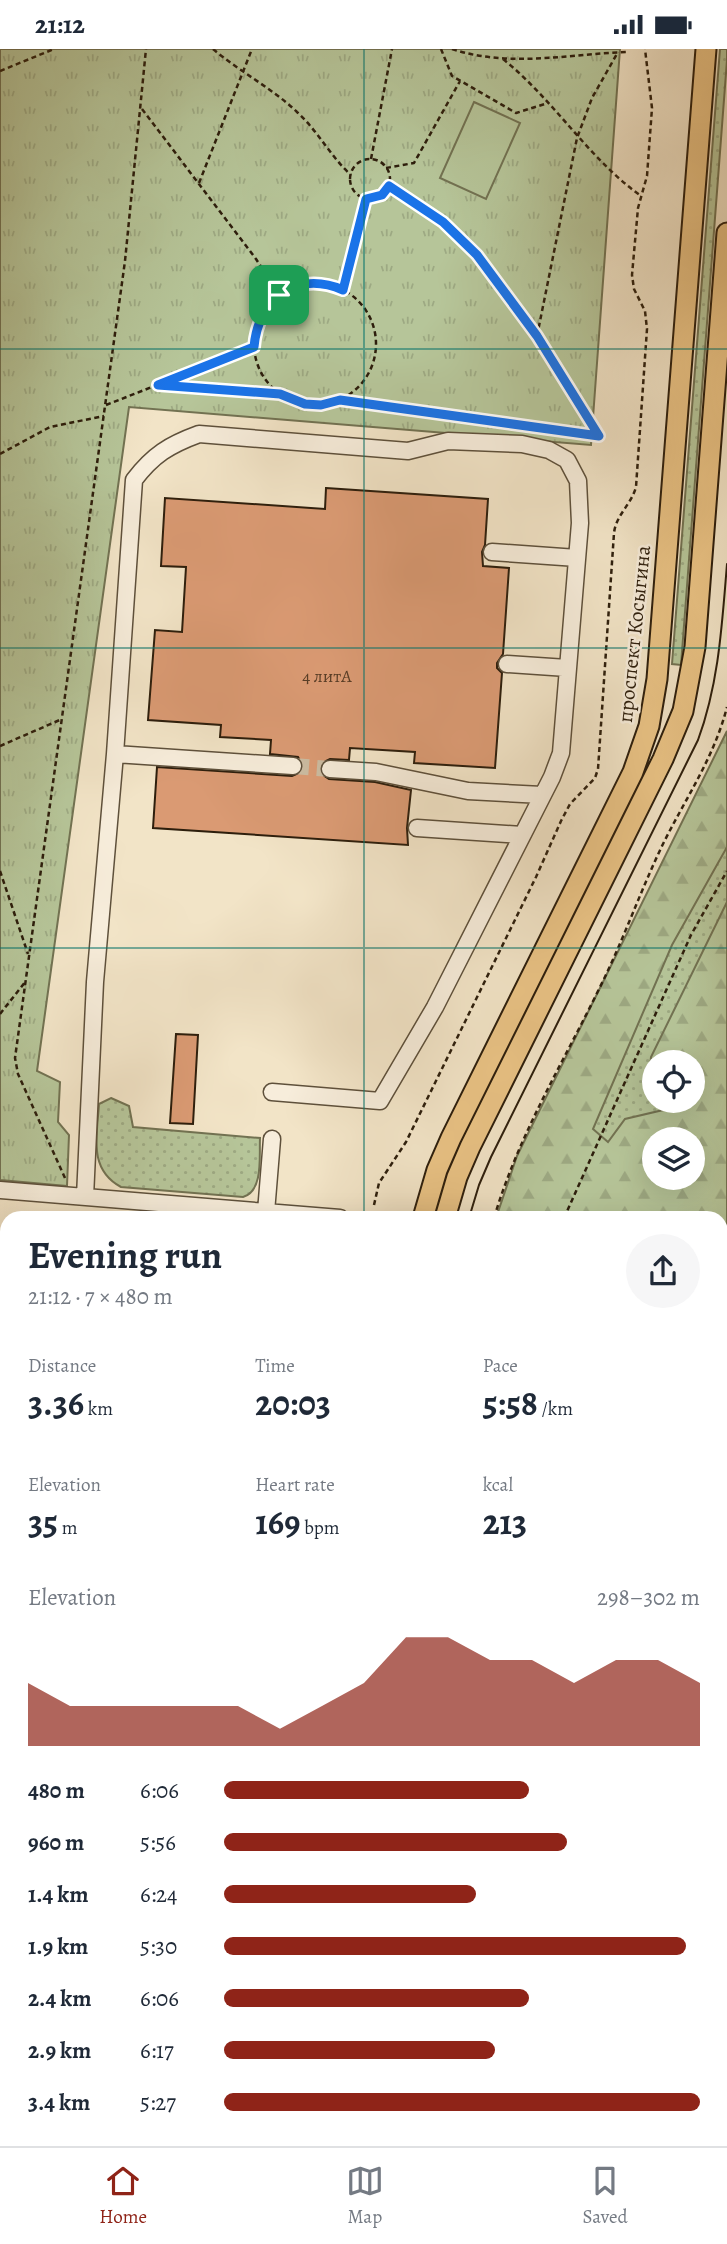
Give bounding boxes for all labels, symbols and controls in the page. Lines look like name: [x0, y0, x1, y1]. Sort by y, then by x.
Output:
text: 21:12: [35, 7, 85, 42]
pin: [249, 265, 309, 325]
icon: arrive: [260, 276, 298, 314]
street label: проспект Косыгина: [611, 544, 657, 724]
house number: 4 литА: [302, 664, 352, 688]
map controls: [642, 1050, 705, 1190]
button: locate: [642, 1050, 705, 1113]
button: layers: [642, 1127, 705, 1190]
text: Evening run: [28, 1229, 222, 1281]
button: share: [626, 1234, 700, 1308]
text: 21:12 · 7 × 480 m: [28, 1281, 173, 1312]
text: Distance: [28, 1353, 96, 1379]
text: Time: [255, 1353, 295, 1379]
text: Pace: [483, 1353, 518, 1379]
text: 3.36: [28, 1379, 84, 1427]
text: 20:03: [255, 1379, 331, 1427]
text: 5:58: [483, 1379, 538, 1427]
text: km: [84, 1396, 113, 1422]
text: /km: [538, 1396, 573, 1422]
text: Elevation: [28, 1472, 101, 1498]
text: Heart rate: [255, 1472, 335, 1498]
text: kcal: [483, 1472, 513, 1498]
text: 35: [28, 1498, 58, 1546]
text: 169: [255, 1498, 300, 1546]
text: 213: [483, 1498, 527, 1546]
text: m: [58, 1515, 78, 1541]
text: bpm: [300, 1515, 340, 1541]
text: Elevation: [28, 1582, 116, 1613]
text: 298–302 m: [597, 1582, 700, 1613]
text: 480 m: [28, 1775, 85, 1806]
text: 6:06: [140, 1775, 179, 1806]
text: 960 m: [28, 1827, 84, 1858]
text: 5:56: [140, 1827, 176, 1858]
text: 1.4 km: [28, 1879, 89, 1910]
text: 6:24: [140, 1879, 177, 1910]
text: 1.9 km: [28, 1931, 88, 1962]
text: 5:30: [140, 1931, 177, 1962]
text: 2.4 km: [28, 1983, 91, 2014]
text: 6:06: [140, 1983, 179, 2014]
text: 2.9 km: [28, 2035, 91, 2066]
text: 6:17: [140, 2035, 174, 2066]
text: 3.4 km: [28, 2087, 90, 2118]
text: 5:27: [140, 2087, 176, 2118]
tab: Home: [99, 2162, 147, 2230]
tab: Map: [346, 2162, 384, 2230]
tab: Saved: [583, 2162, 628, 2230]

